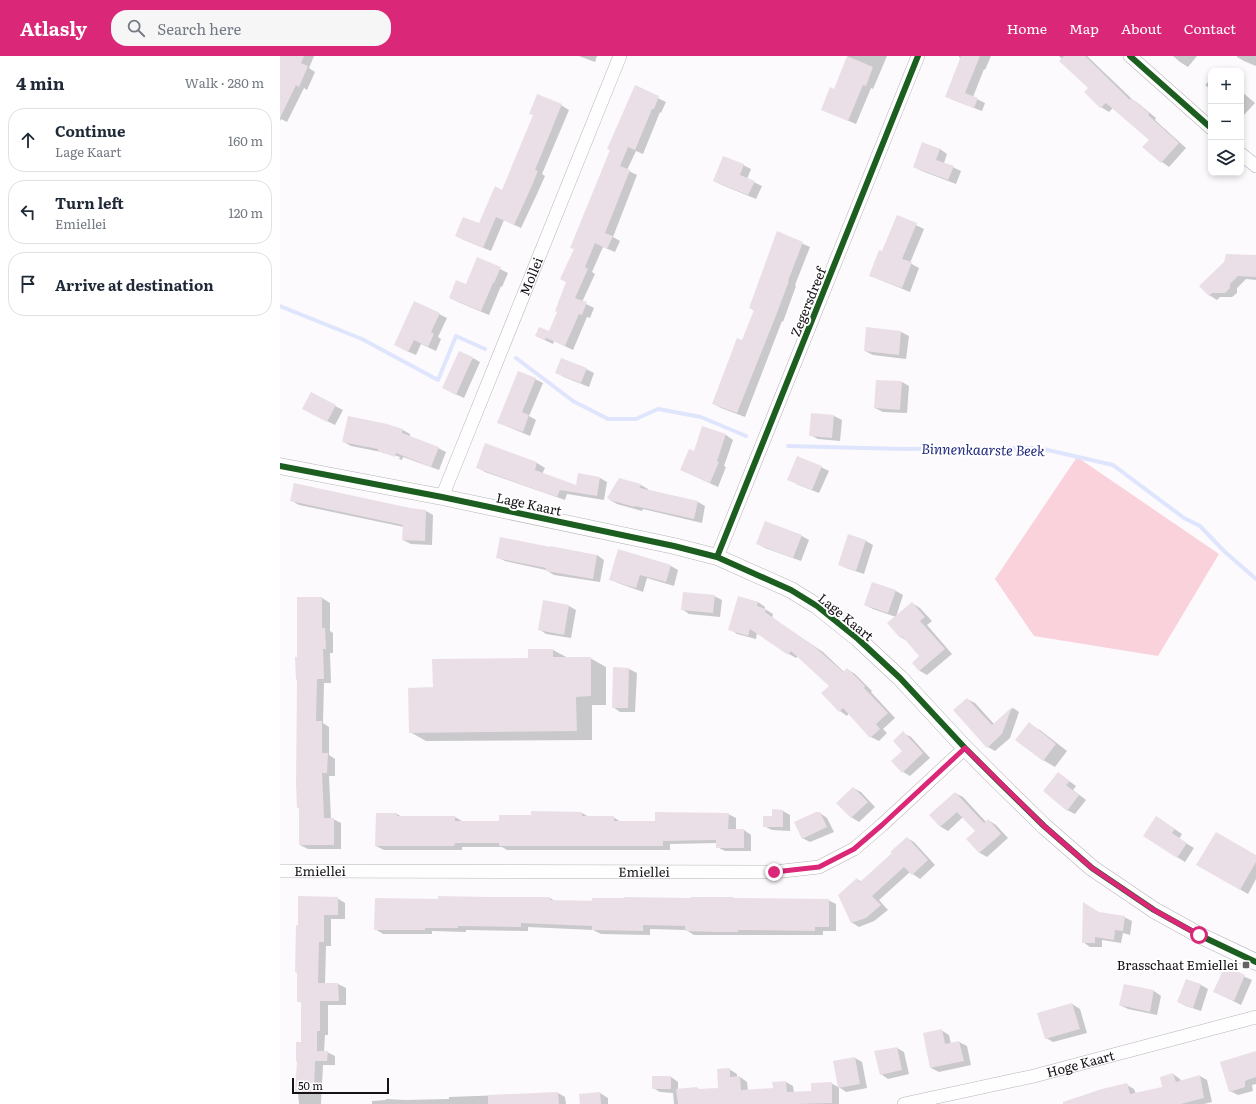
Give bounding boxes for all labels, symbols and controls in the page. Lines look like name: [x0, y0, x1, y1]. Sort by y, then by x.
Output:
search box: [111, 10, 391, 46]
text: Atlasly: [20, 14, 87, 42]
icon: search: [125, 17, 147, 39]
text: Search here: [157, 17, 241, 40]
text: Home: [1007, 18, 1047, 38]
text: Map: [1069, 18, 1099, 38]
text: About: [1121, 18, 1162, 38]
text: Contact: [1184, 18, 1236, 38]
map controls: [1208, 68, 1244, 176]
button: +: [1208, 68, 1244, 104]
text: 4 min: [16, 70, 65, 95]
text: Walk · 280 m: [185, 73, 264, 92]
button: −: [1208, 104, 1244, 140]
text: Continue: [55, 119, 125, 142]
icon: ahead: [17, 129, 39, 151]
text: 160 m: [228, 131, 263, 150]
button: layers: [1208, 140, 1244, 176]
text: Lage Kaart: [55, 142, 122, 161]
text: Turn left: [55, 191, 124, 214]
icon: left: [17, 201, 39, 223]
text: 120 m: [228, 203, 263, 222]
text: Emiellei: [55, 214, 106, 233]
street label: Mollei: [514, 253, 547, 298]
street label: Zegersdreef: [785, 263, 830, 339]
icon: arrive: [17, 273, 39, 295]
text: Arrive at destination: [55, 273, 214, 296]
water label: Binnenkaarste Beek: [921, 438, 1045, 460]
street label: Lage Kaart: [495, 487, 564, 520]
street label: Lage Kaart: [814, 588, 879, 645]
street label: Emiellei: [294, 861, 346, 880]
street label: Emiellei: [618, 862, 670, 881]
route end: [765, 863, 783, 881]
route start: [1190, 926, 1208, 944]
place label: Brasschaat Emiellei: [1117, 955, 1239, 974]
marker: Brasschaat Emiellei: [1241, 960, 1251, 970]
street label: Hoge Kaart: [1044, 1045, 1117, 1081]
scale bar: [292, 1076, 389, 1095]
text: 50 m: [298, 1077, 323, 1093]

